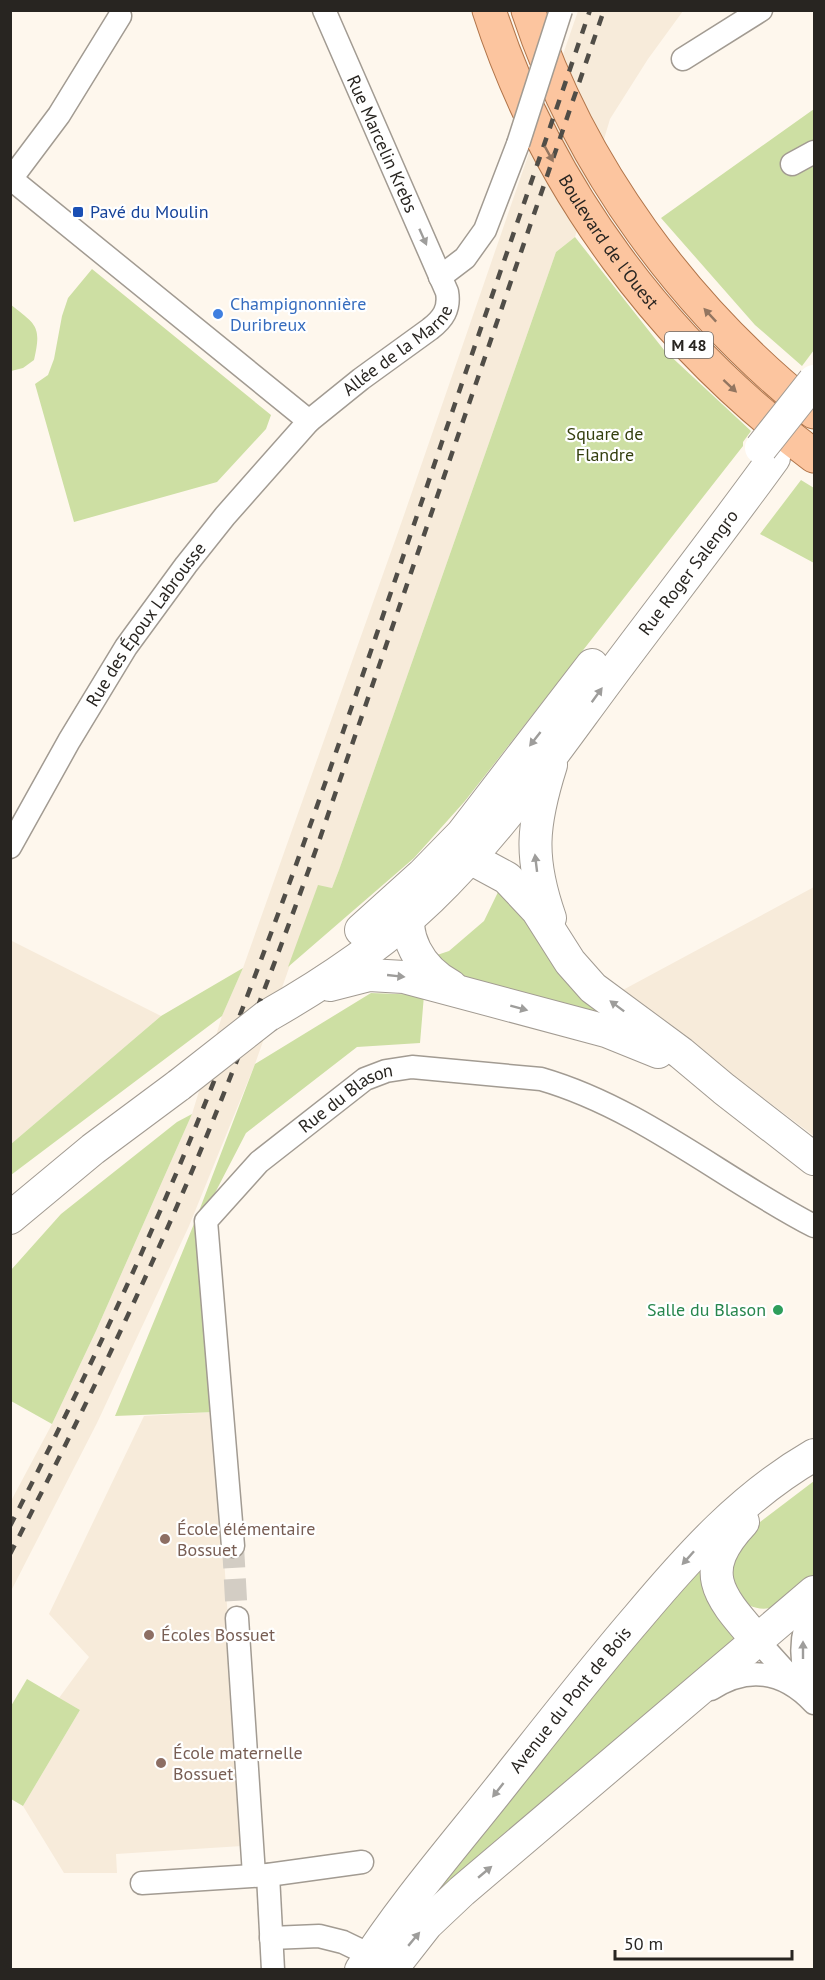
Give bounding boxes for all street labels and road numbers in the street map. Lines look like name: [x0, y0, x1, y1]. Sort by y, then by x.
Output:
street label: Rue Marcelin Krebs: [342, 71, 423, 216]
street label: Boulevard de l'Ouest: [554, 170, 664, 313]
street label: Allée de la Marne: [337, 302, 458, 401]
road number: M 48: [665, 332, 713, 358]
street label: Rue Roger Salengro: [633, 505, 743, 640]
street label: Rue des Époux Labrousse: [81, 537, 211, 711]
street label: Rue du Blason: [294, 1058, 394, 1138]
street label: Avenue du Pont de Bois: [504, 1622, 636, 1777]

